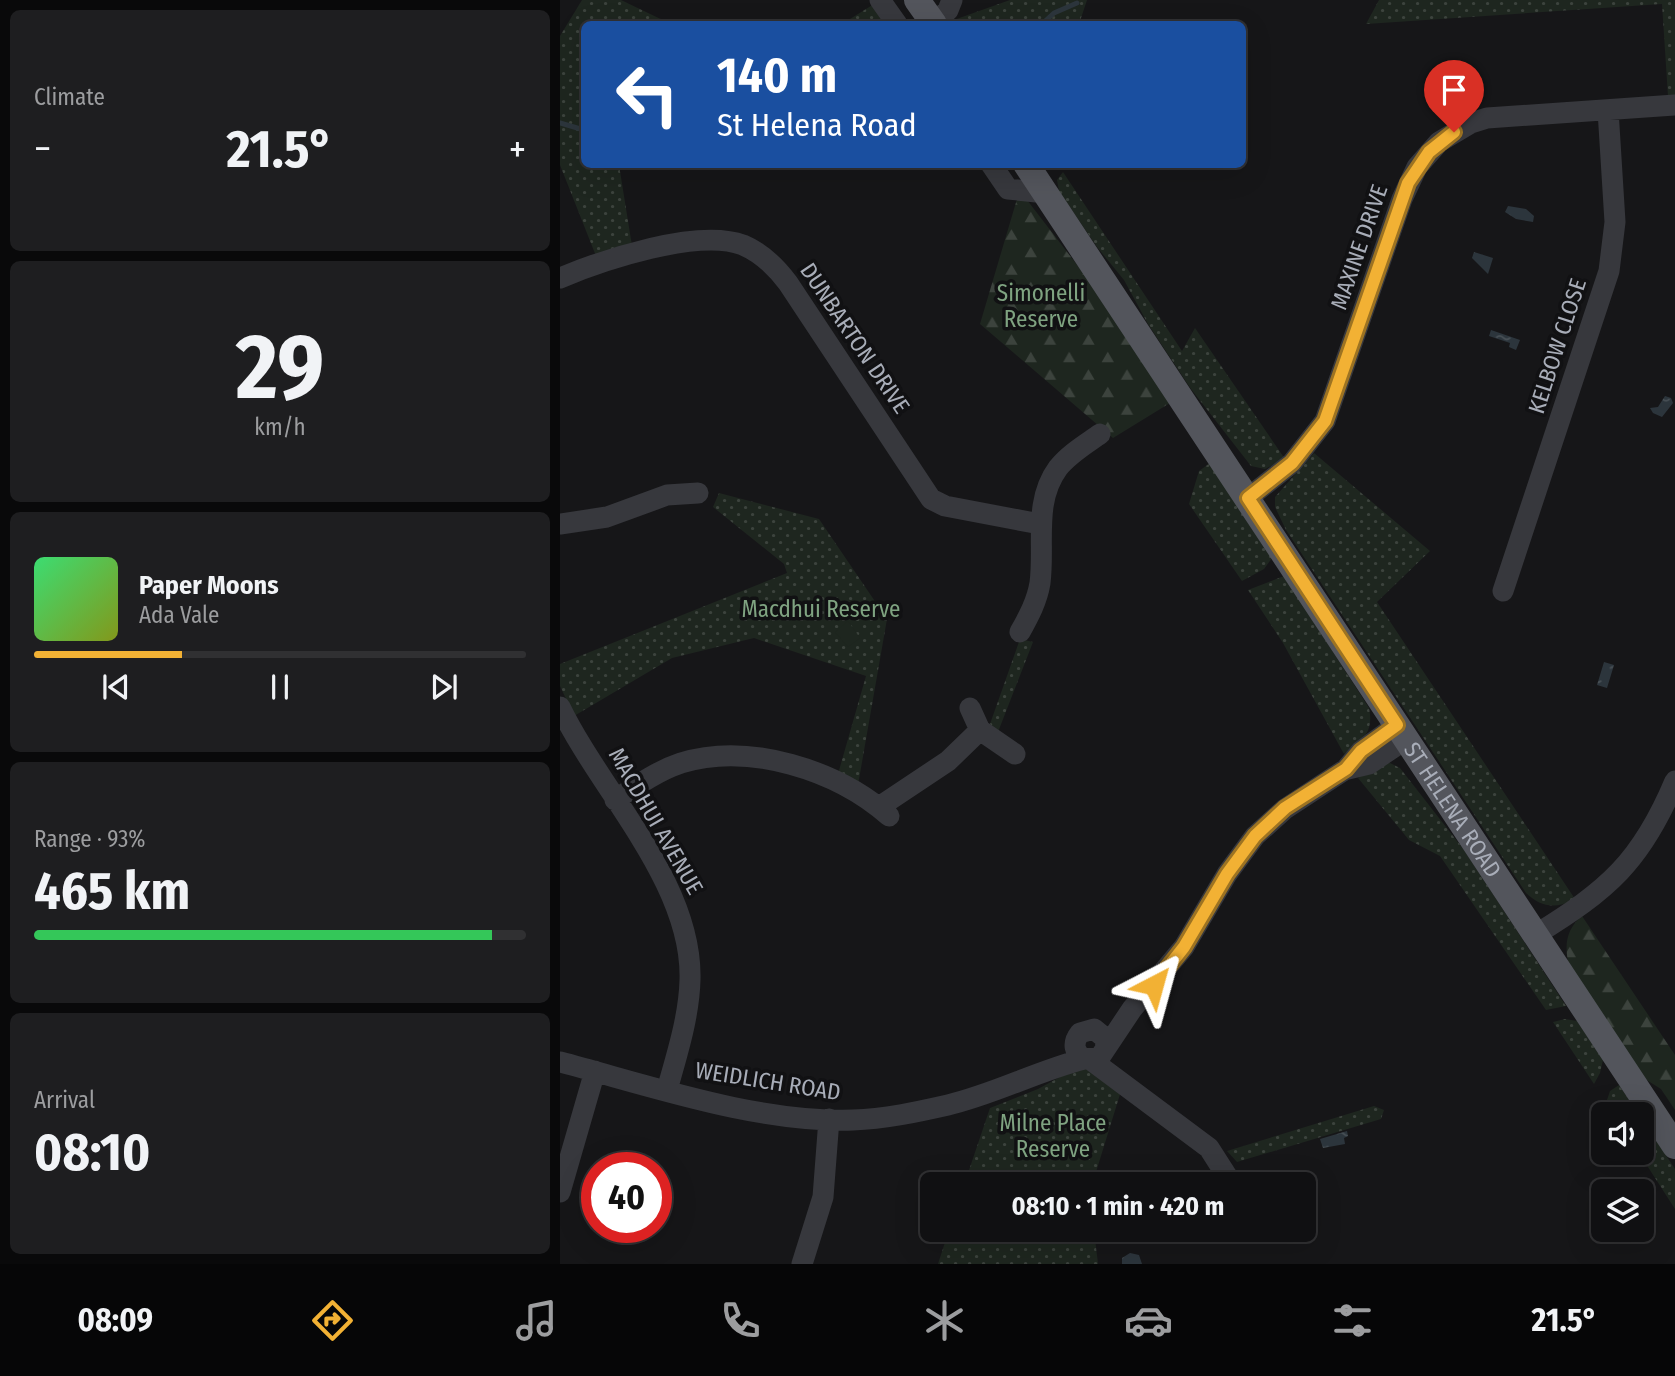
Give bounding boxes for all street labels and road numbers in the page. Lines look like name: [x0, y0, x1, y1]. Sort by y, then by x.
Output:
street label: MAXINE DRIVE: [1325, 181, 1393, 313]
street label: DUNBARTON DRIVE: [794, 257, 916, 419]
street label: KELBOW CLOSE: [1522, 275, 1592, 417]
street label: ST HELENA ROAD: [1398, 737, 1508, 883]
street label: MACDHUI AVENUE: [603, 743, 709, 899]
street label: WEIDLICH ROAD: [693, 1056, 843, 1106]

